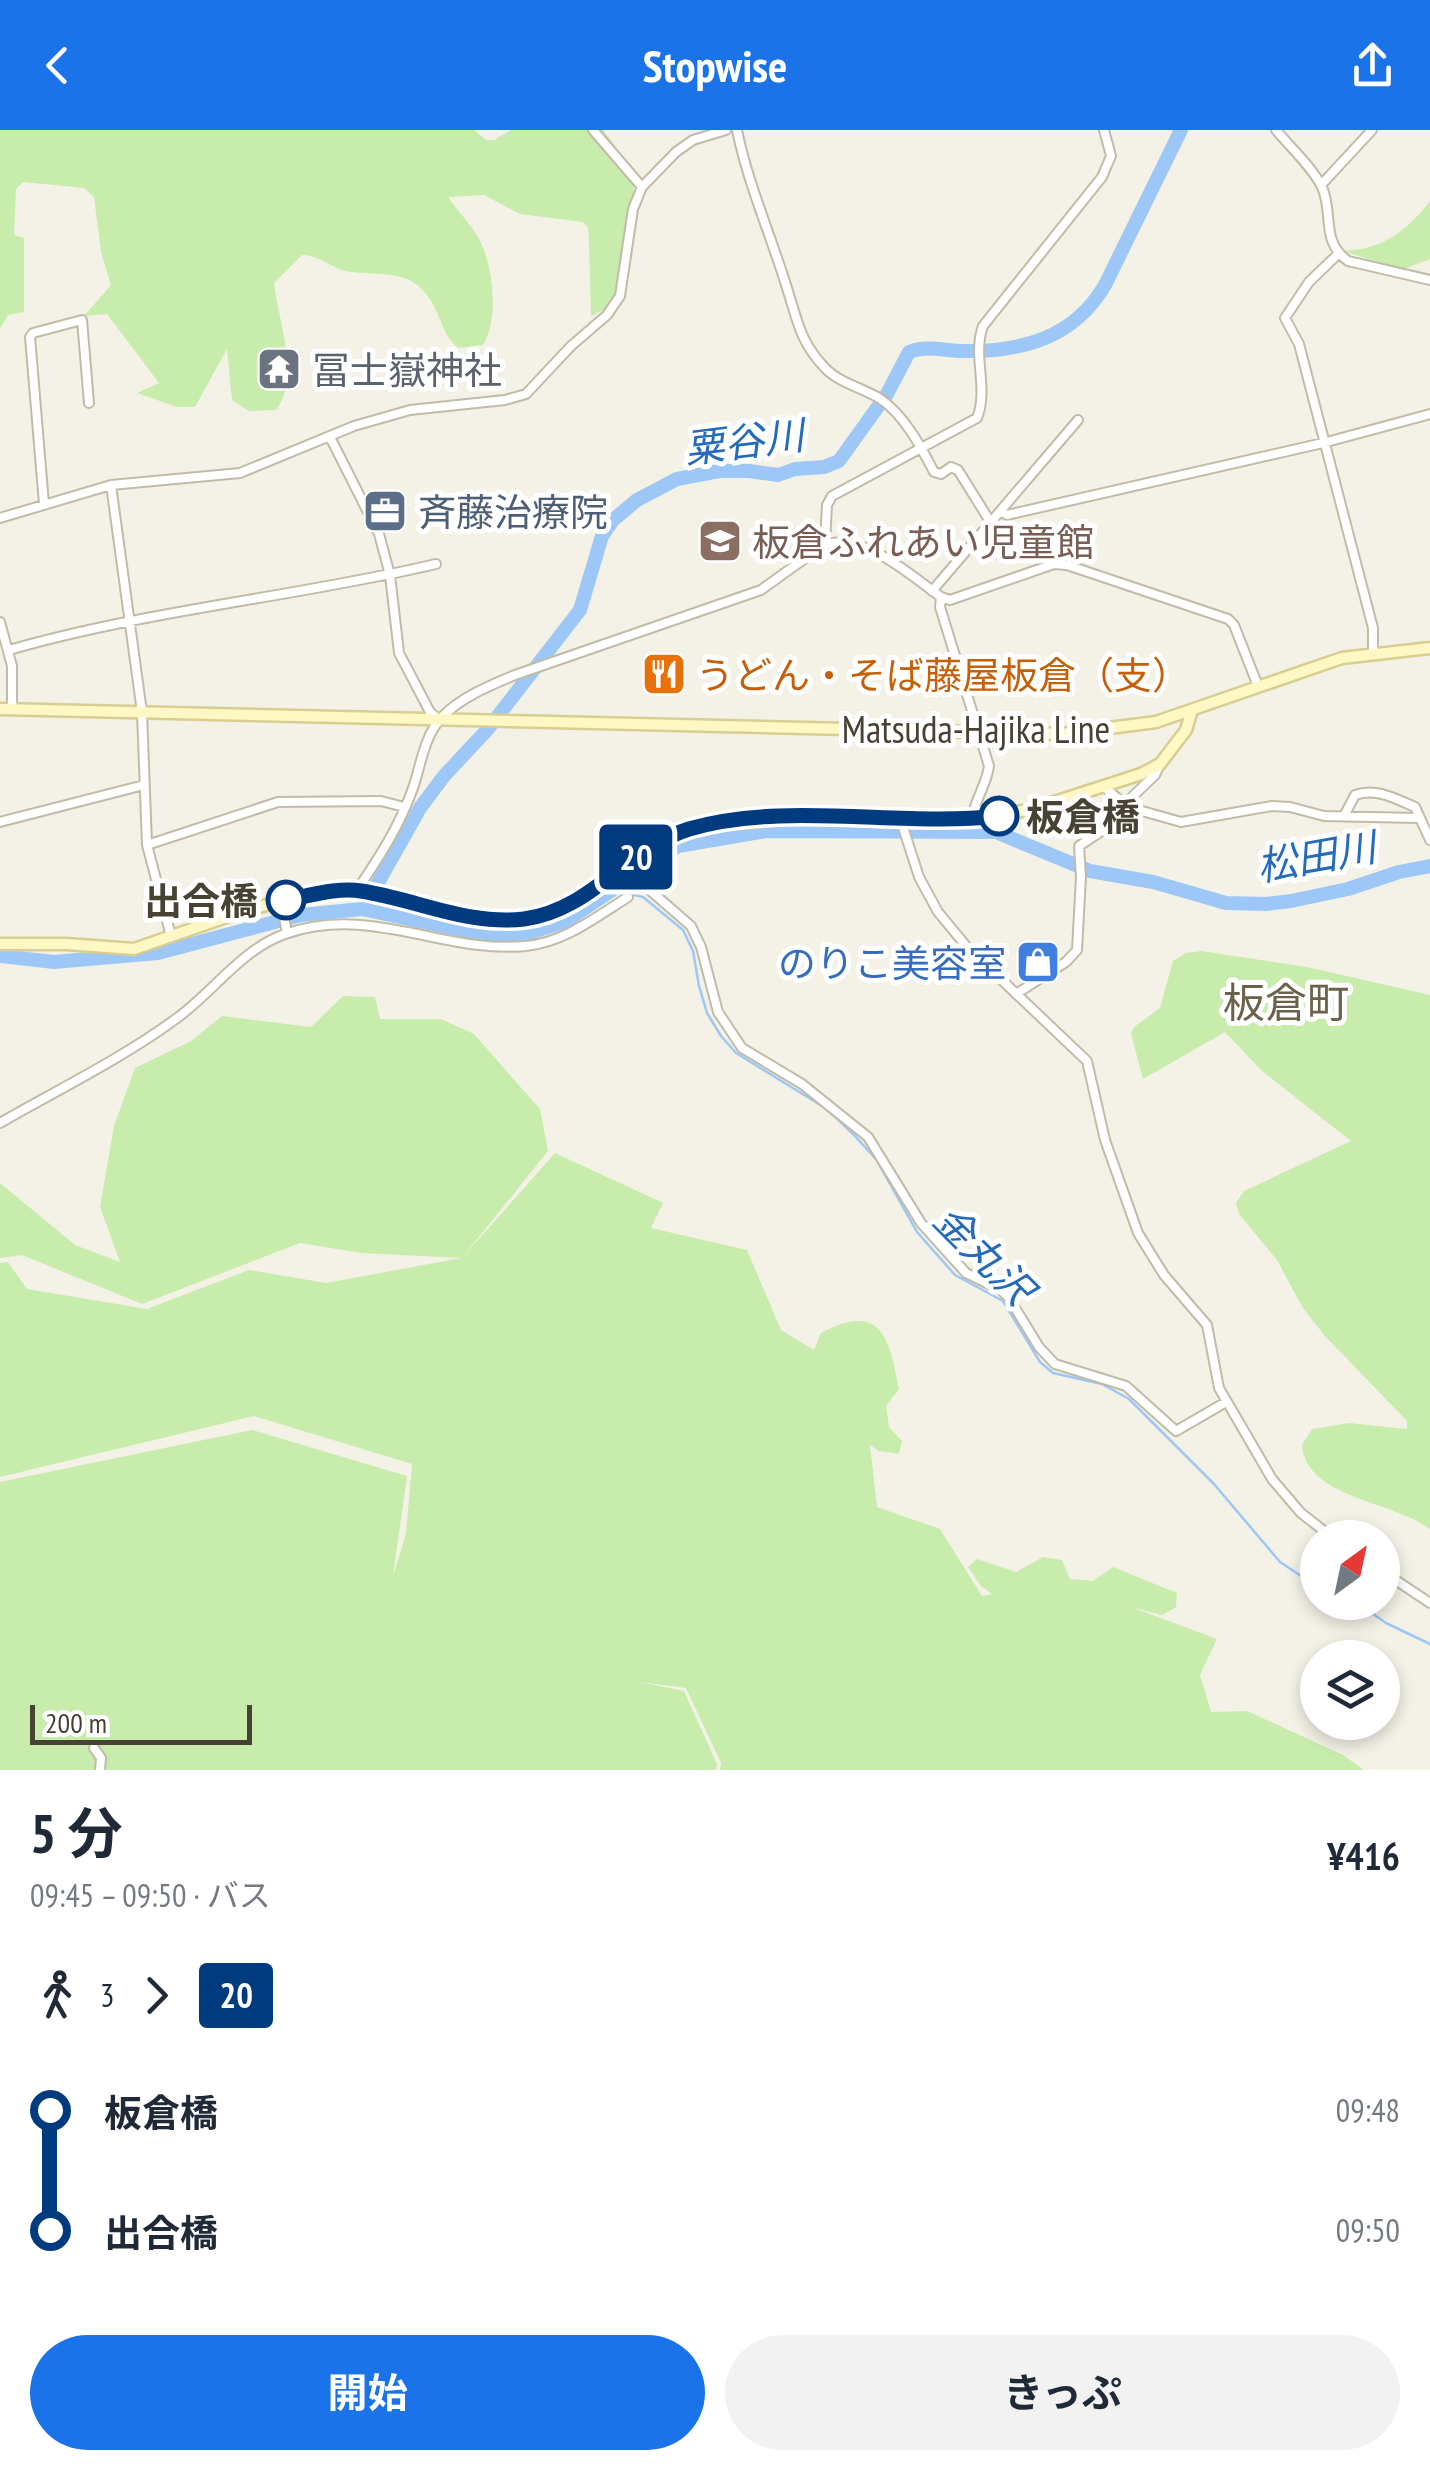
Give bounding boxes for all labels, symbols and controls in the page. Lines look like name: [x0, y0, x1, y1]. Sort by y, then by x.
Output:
text: Stopwise: [643, 36, 787, 94]
icon: back: [30, 38, 85, 93]
icon: share: [1345, 38, 1400, 93]
place label: 冨士嶽神社: [312, 345, 502, 394]
temple icon: 冨士嶽神社: [256, 346, 302, 392]
water label: 粟谷川: [681, 407, 811, 474]
place label: 斉藤治療院: [418, 487, 608, 536]
office icon: 斉藤治療院: [362, 488, 408, 534]
place label: 板倉ふれあい児童館: [752, 517, 1094, 566]
school or university icon: 板倉ふれあい児童館: [697, 518, 743, 564]
place label: うどん・そば藤屋板倉（支）: [696, 650, 1190, 699]
restaurant icon: うどん・そば藤屋板倉（支）: [641, 651, 687, 697]
street label: Matsuda-Hajika Line: [842, 704, 1110, 753]
place label: 板倉橋: [1026, 792, 1140, 841]
marker: 板倉橋: [980, 797, 1018, 835]
water label: 松田川: [1252, 819, 1384, 892]
line badge: 20: [591, 824, 681, 890]
text: 20: [619, 834, 653, 880]
place label: 出合橋: [144, 876, 258, 925]
marker: 出合橋: [267, 881, 305, 919]
place label: のりこ美容室: [778, 938, 1006, 987]
shop icon: のりこ美容室: [1015, 939, 1061, 985]
district label: 板倉町: [1223, 975, 1349, 1030]
water label: 金丸沢: [923, 1193, 1048, 1318]
north arrow: [1300, 1520, 1400, 1620]
map controls: [1300, 1520, 1400, 1740]
button: layers: [1300, 1640, 1400, 1740]
scale bar: [30, 1700, 252, 1744]
text: 200 m: [45, 1704, 107, 1741]
text: 5 分: [30, 1797, 123, 1868]
text: ¥416: [1327, 1831, 1400, 1880]
text: 09:45 – 09:50 · バス: [30, 1874, 271, 1916]
icon: walk: [30, 1968, 85, 2023]
icon: forward: [129, 1968, 184, 2023]
text: 20: [219, 1972, 253, 2018]
text: 3: [100, 1974, 114, 2016]
text: 板倉橋: [104, 2088, 218, 2137]
text: 09:48: [1336, 2089, 1400, 2131]
text: 出合橋: [104, 2208, 218, 2257]
text: 09:50: [1336, 2209, 1400, 2251]
button: 開始: [30, 2335, 705, 2450]
button: きっぷ: [725, 2335, 1400, 2450]

